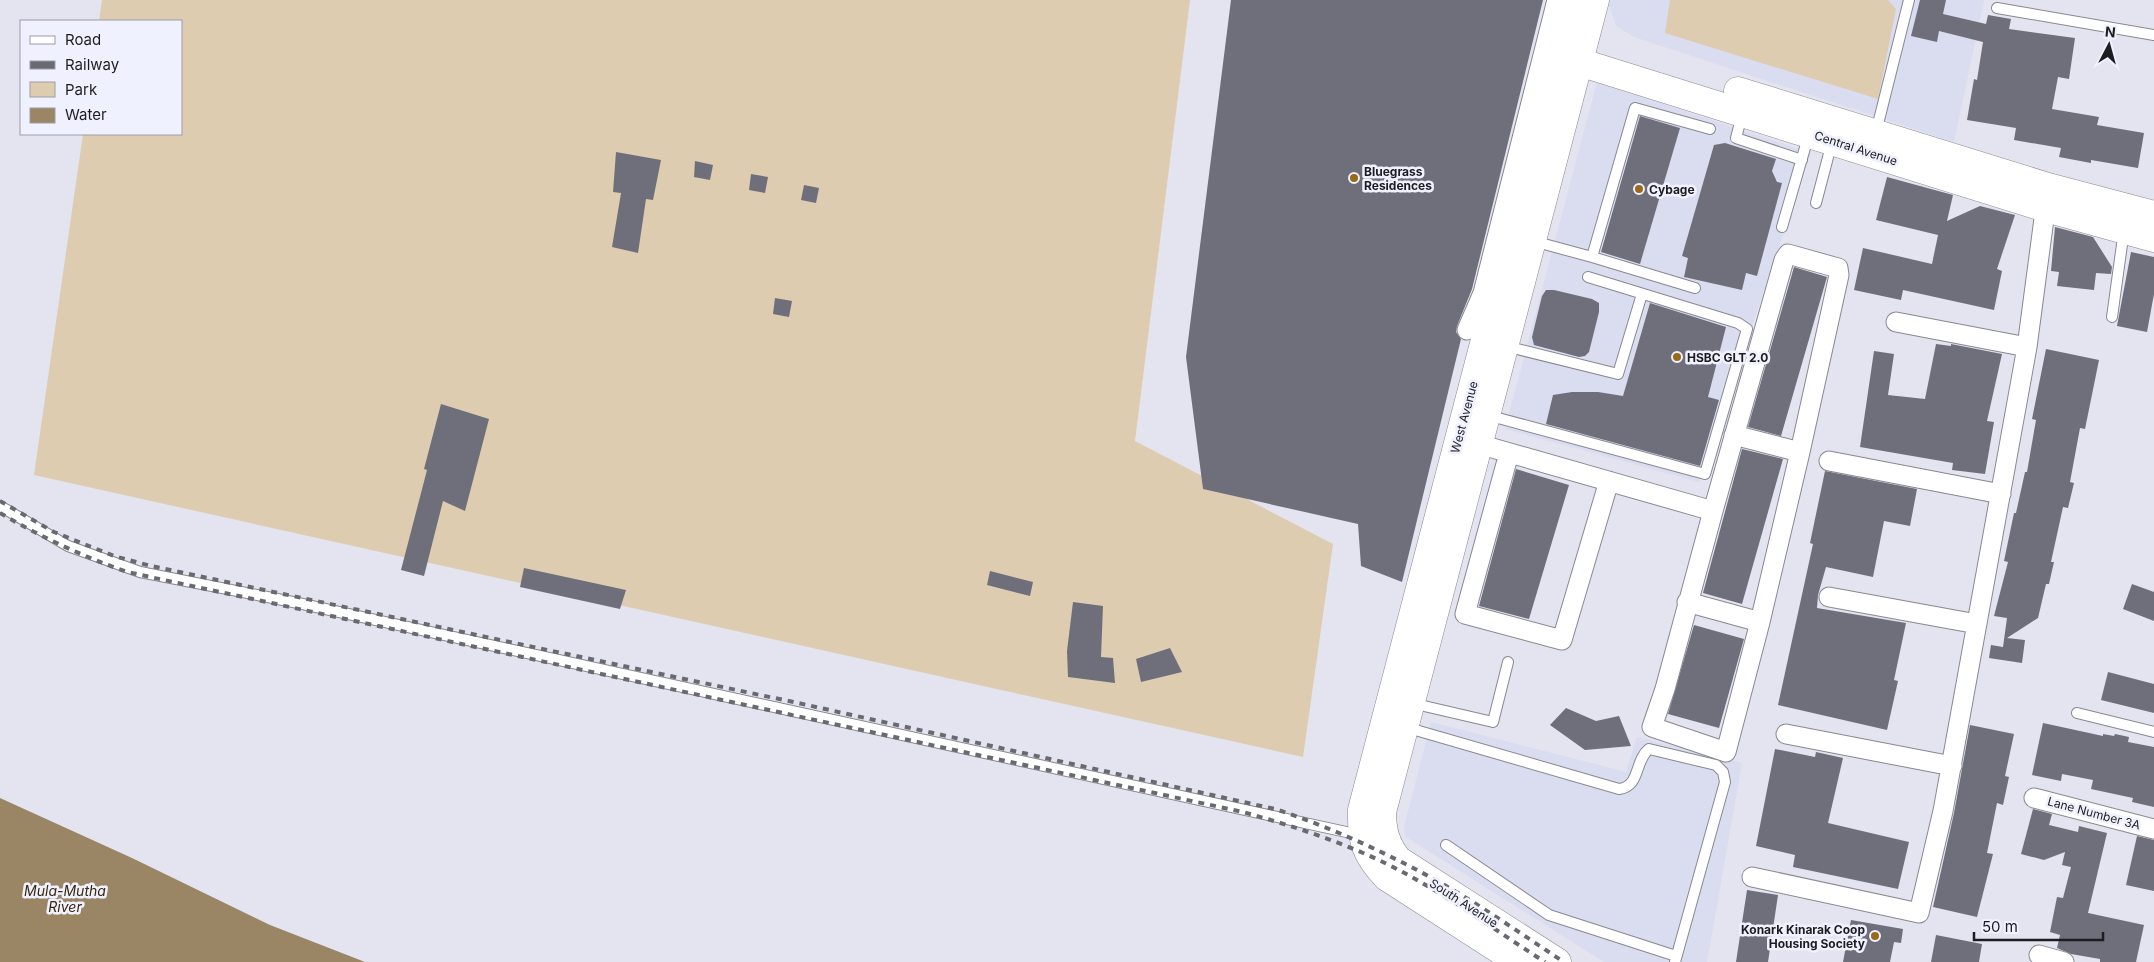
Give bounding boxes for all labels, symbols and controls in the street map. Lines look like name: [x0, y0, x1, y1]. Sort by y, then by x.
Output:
legend: [20, 20, 182, 135]
north arrow: [2084, 20, 2134, 70]
text: N: [2104, 23, 2117, 41]
text: Road: [65, 30, 101, 49]
text: Railway: [65, 55, 120, 74]
text: Park: [65, 80, 98, 99]
text: Water: [65, 105, 107, 124]
street label: Central Avenue: [1813, 128, 1899, 168]
place label: Bluegrass Residences: [1364, 164, 1432, 193]
marker: Bluegrass Residences: [1348, 172, 1360, 184]
place label: Cybage: [1649, 182, 1695, 197]
marker: Cybage: [1633, 183, 1645, 195]
place label: HSBC GLT 2.0: [1687, 350, 1768, 365]
marker: HSBC GLT 2.0: [1671, 351, 1683, 363]
street label: West Avenue: [1447, 379, 1481, 455]
street label: Lane Number 3A: [2046, 793, 2142, 833]
street label: South Avenue: [1427, 875, 1501, 931]
water label: Mula-Mutha River: [24, 882, 106, 915]
scale bar: [1974, 910, 2103, 942]
text: 50 m: [1982, 917, 2018, 936]
place label: Konark Kinarak Coop Housing Society: [1741, 922, 1866, 951]
marker: Konark Kinarak Coop Housing Society: [1869, 930, 1881, 942]

